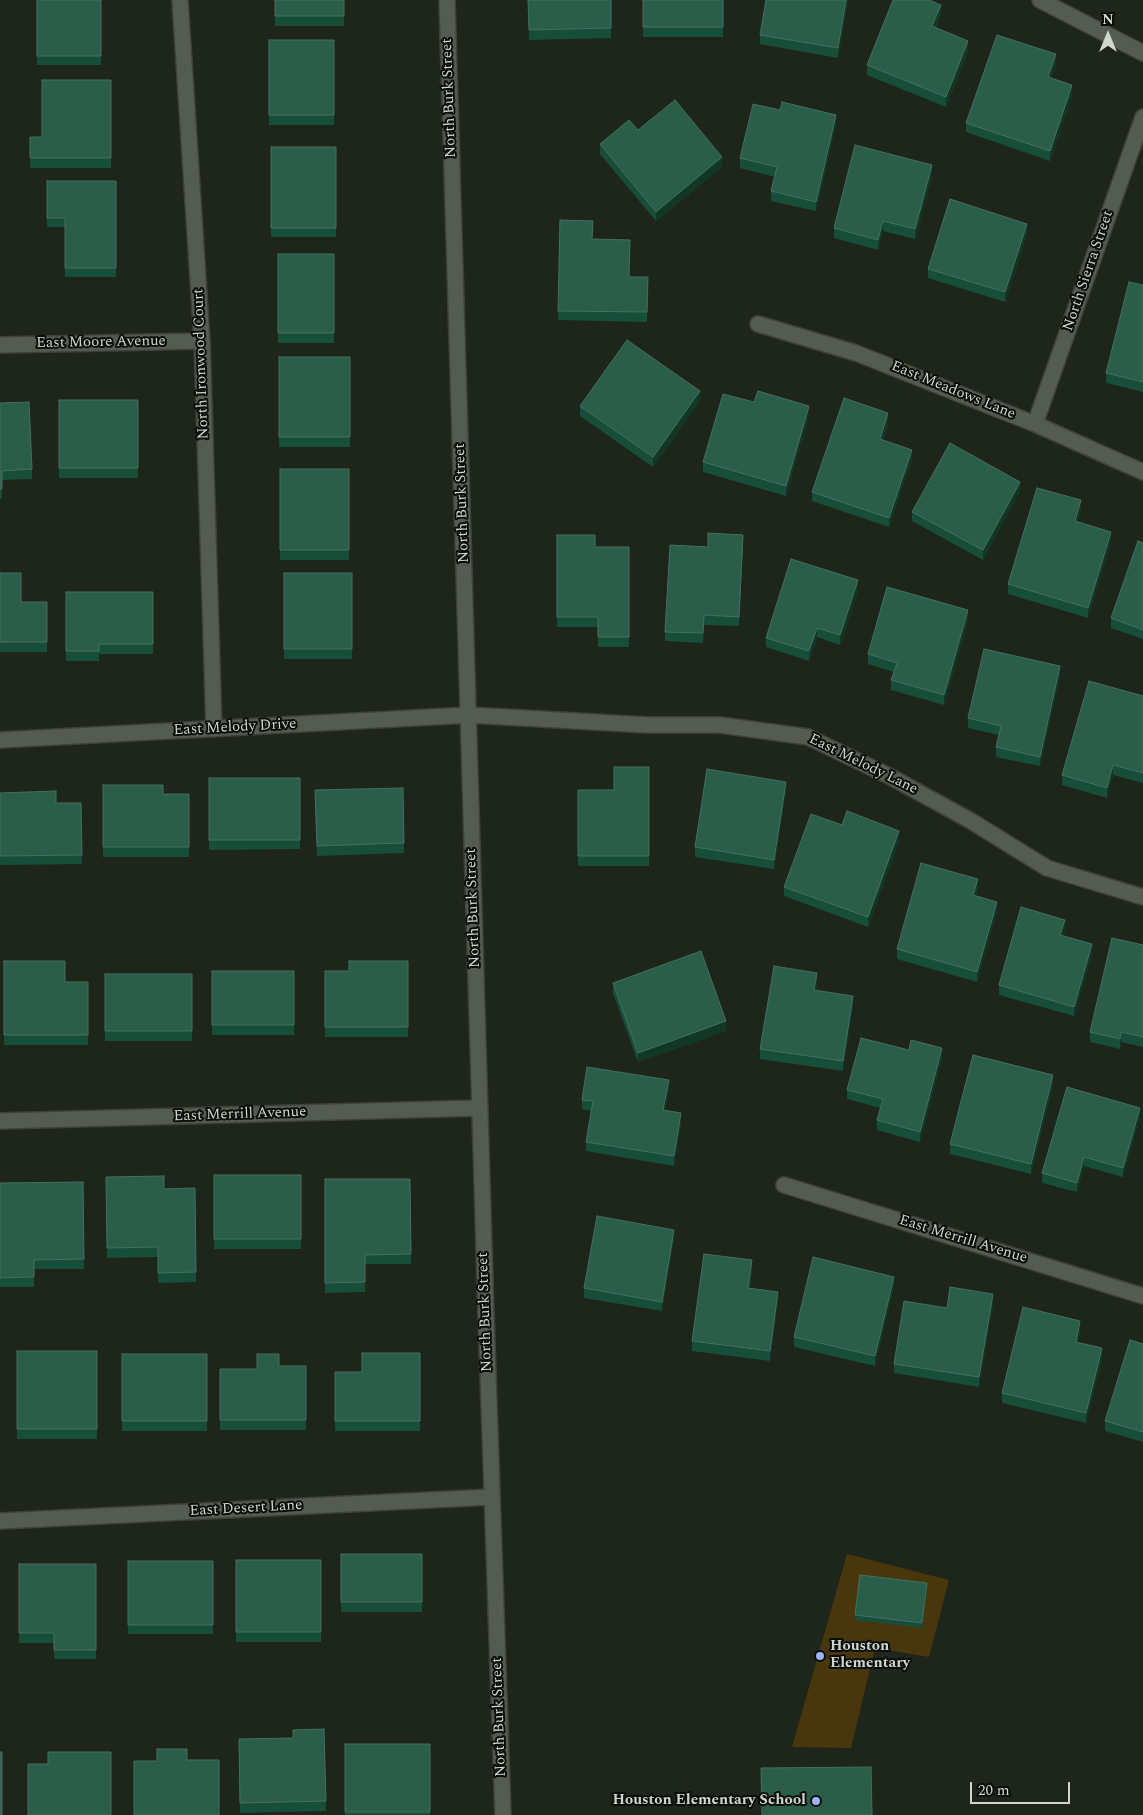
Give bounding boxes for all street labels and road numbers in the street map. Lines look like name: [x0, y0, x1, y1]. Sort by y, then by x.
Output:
street label: North Burk Street: [439, 38, 461, 158]
street label: North Sierra Street: [1060, 208, 1118, 334]
street label: North Ironwood Court: [190, 288, 214, 440]
street label: East Moore Avenue: [36, 333, 166, 353]
street label: East Meadows Lane: [888, 358, 1018, 424]
street label: North Burk Street: [452, 443, 474, 563]
street label: East Melody Drive: [173, 716, 297, 740]
street label: East Melody Lane: [806, 731, 920, 799]
street label: North Burk Street: [463, 848, 485, 968]
street label: East Merrill Avenue: [173, 1104, 307, 1126]
street label: East Merrill Avenue: [897, 1212, 1029, 1268]
street label: North Burk Street: [475, 1252, 497, 1372]
street label: East Desert Lane: [189, 1497, 303, 1521]
street label: North Burk Street: [489, 1657, 511, 1777]

